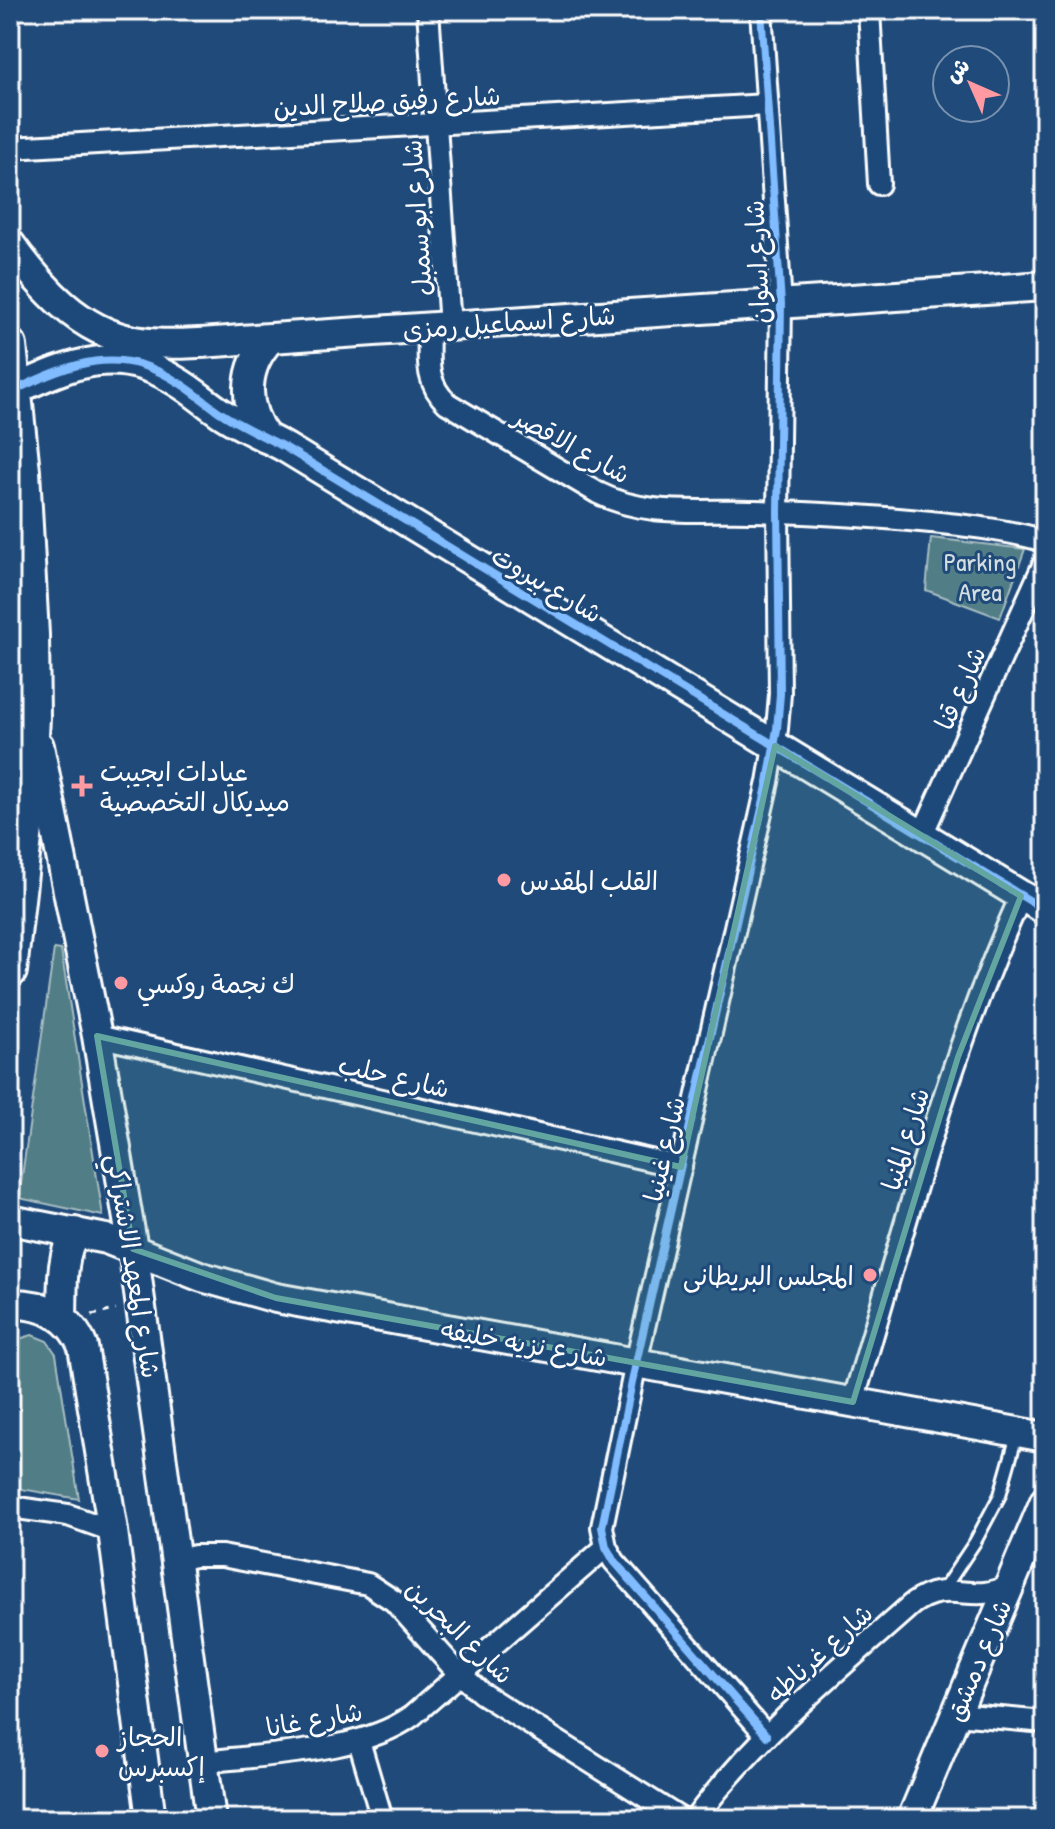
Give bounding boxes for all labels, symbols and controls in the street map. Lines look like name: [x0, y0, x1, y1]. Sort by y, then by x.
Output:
north arrow: [931, 44, 1011, 124]
text: ش: [938, 51, 976, 89]
street label: شارع رفيق صلاح الدين: [272, 78, 502, 125]
street label: شارع ابو سمبل: [394, 139, 441, 297]
street label: شارع اسوان: [736, 199, 779, 325]
street label: شارع اسماعيل رمزى: [401, 297, 617, 348]
street label: شارع الاقصر: [505, 398, 637, 492]
street label: شارع بيروت: [485, 537, 609, 632]
park label: Parking Area: [944, 544, 1016, 609]
street label: شارع قنا: [926, 641, 995, 736]
place label: عيادات ايجيبت ميديكال التخصصية: [100, 754, 290, 819]
marker: عيادات ايجيبت ميديكال التخصصية: [71, 775, 93, 797]
place label: القلب المقدس: [520, 863, 658, 898]
marker: القلب المقدس: [495, 871, 513, 889]
place label: ك نجمة روكسي: [137, 966, 295, 1007]
marker: ك نجمة روكسي: [112, 974, 130, 992]
street label: شارع حلب: [335, 1046, 453, 1107]
street label: شارع المنيا: [873, 1083, 938, 1195]
street label: شارع غينيا: [635, 1093, 694, 1205]
street label: شارع المعهد الاشتراكي: [93, 1151, 169, 1382]
place label: المجلس البريطانى: [683, 1258, 854, 1293]
marker: المجلس البريطانى: [861, 1266, 879, 1284]
street label: شارع نزيه خليفه: [438, 1311, 610, 1376]
street label: شارع البحرين: [398, 1571, 522, 1692]
street label: شارع دمشق: [937, 1594, 1020, 1727]
street label: شارع غرناطه: [758, 1596, 881, 1711]
street label: شارع غانا: [263, 1693, 365, 1746]
place label: الحجاز إكسبرس: [116, 1719, 205, 1784]
marker: الحجاز إكسبرس: [93, 1742, 111, 1760]

